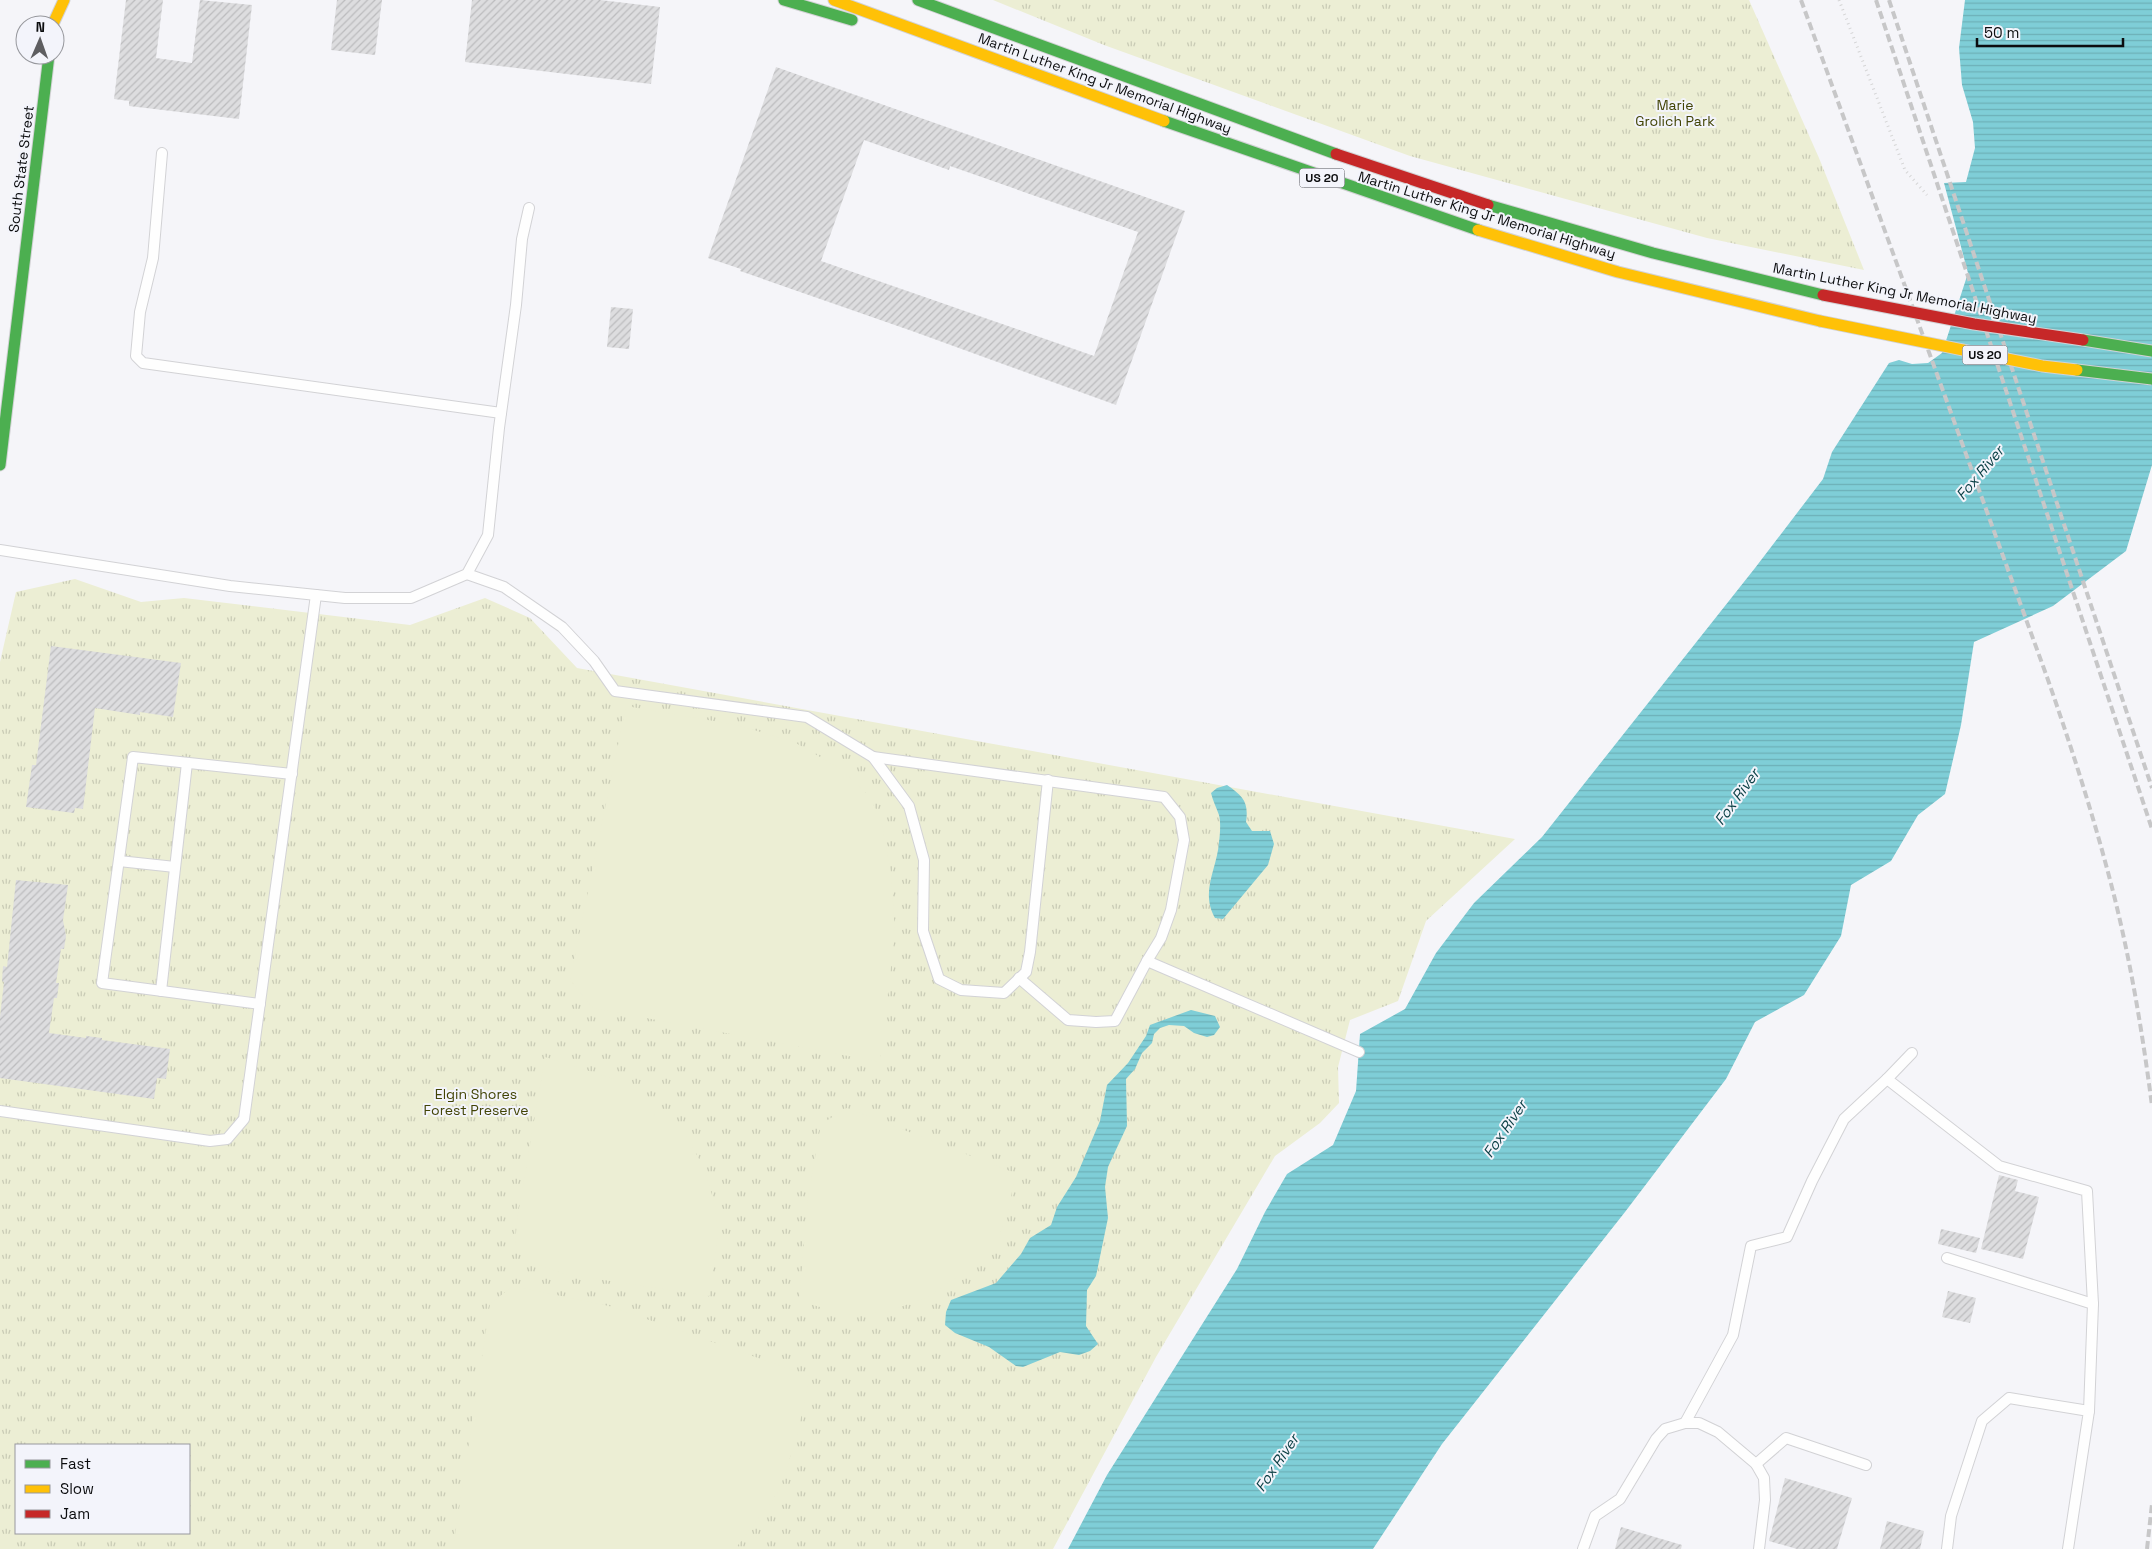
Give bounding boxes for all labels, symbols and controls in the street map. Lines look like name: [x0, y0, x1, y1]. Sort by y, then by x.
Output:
north arrow: [15, 15, 65, 65]
scale bar: [1977, 15, 2123, 47]
text: N: [35, 18, 45, 36]
text: 50 m: [1984, 23, 2019, 42]
street label: Martin Luther King Jr Memorial Highway: [976, 29, 1234, 137]
park label: Marie Grolich Park: [1635, 96, 1715, 130]
street label: South State Street: [4, 104, 38, 234]
street label: Martin Luther King Jr Memorial Highway: [1356, 167, 1618, 263]
road number: US 20: [1300, 168, 1344, 188]
street label: Martin Luther King Jr Memorial Highway: [1772, 259, 2038, 327]
road number: US 20: [1962, 346, 2008, 364]
water label: Fox River: [1951, 441, 2009, 504]
water label: Fox River: [1710, 764, 1764, 829]
park label: Elgin Shores Forest Preserve: [424, 1085, 528, 1119]
water label: Fox River: [1479, 1095, 1531, 1161]
water label: Fox River: [1251, 1429, 1303, 1495]
legend: [15, 1444, 190, 1534]
text: Fast: [60, 1454, 91, 1473]
text: Slow: [60, 1479, 94, 1498]
text: Jam: [60, 1504, 90, 1523]

